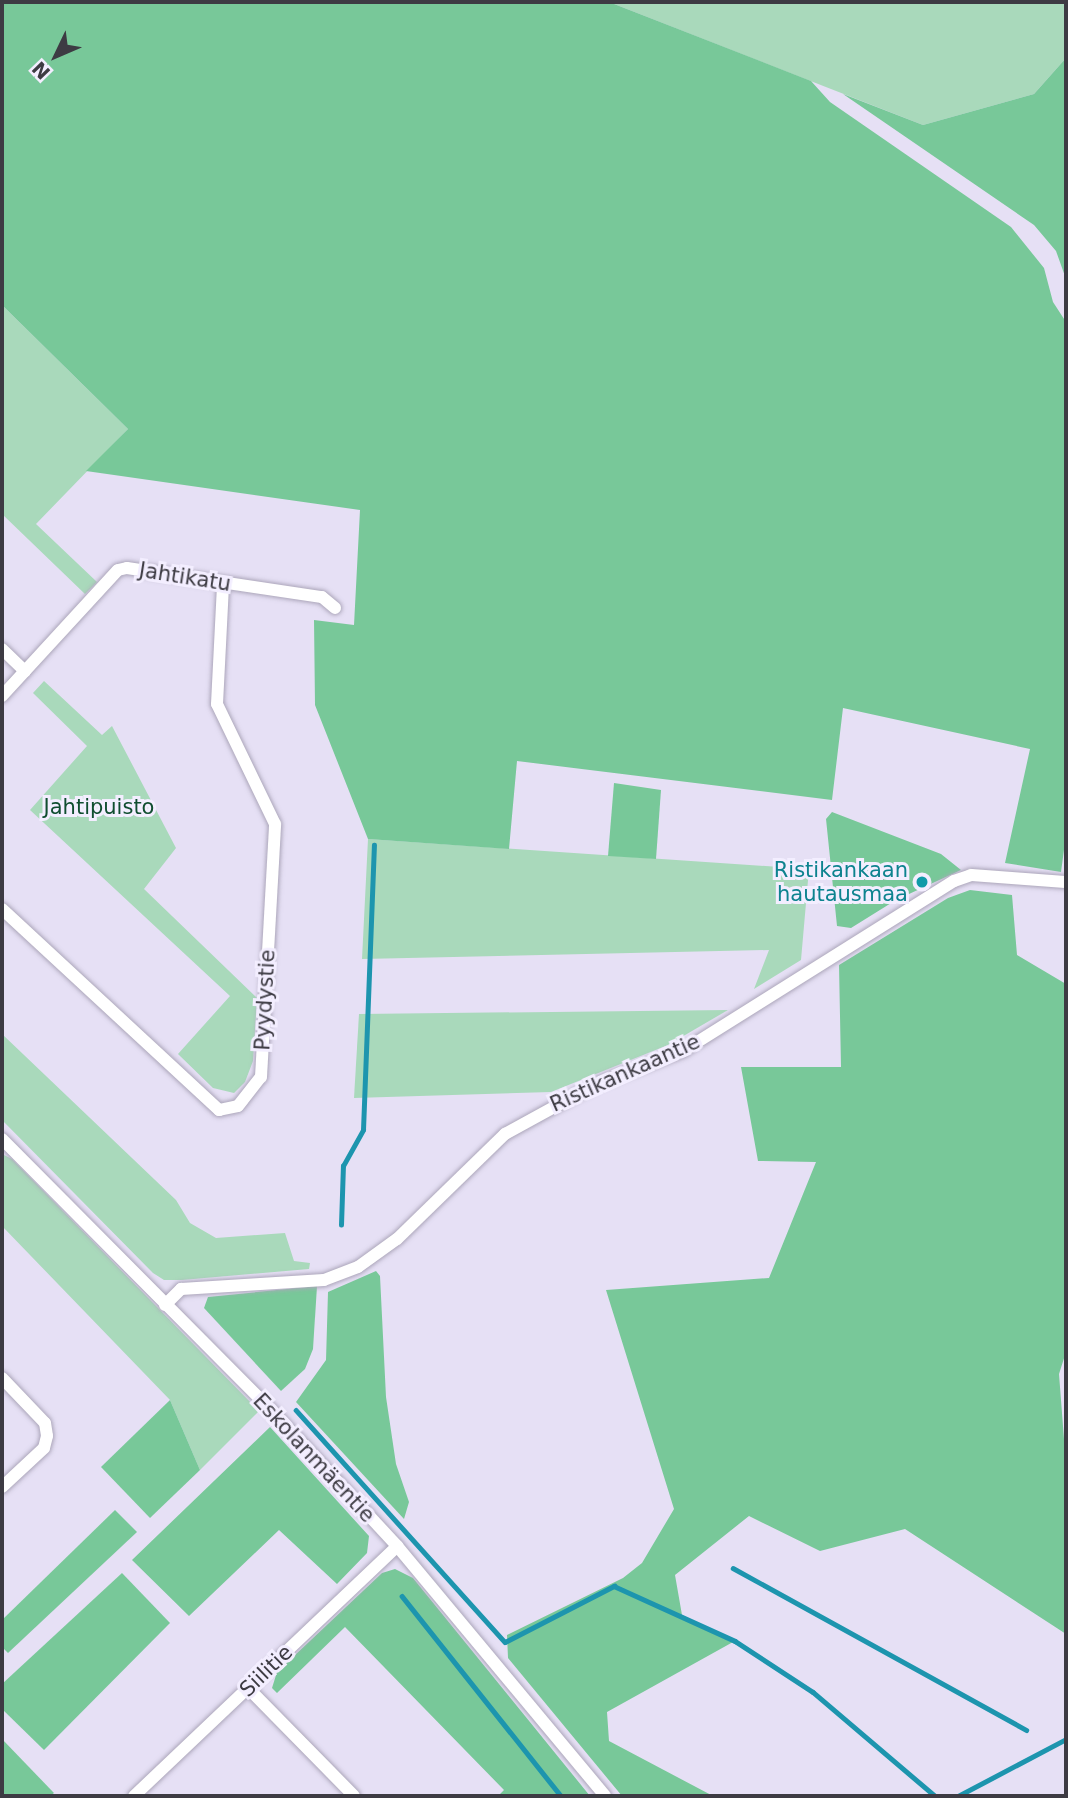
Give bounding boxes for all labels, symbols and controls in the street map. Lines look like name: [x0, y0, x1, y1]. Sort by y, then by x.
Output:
north arrow: [21, 21, 91, 91]
text: N: [27, 57, 54, 84]
street label: Jahtikatu: [137, 557, 233, 597]
park label: Jahtipuisto: [44, 794, 154, 820]
place label: Ristikankaan hautausmaa: [774, 857, 908, 907]
marker: Ristikankaan hautausmaa: [914, 874, 930, 890]
street label: Pyydystie: [250, 949, 280, 1051]
street label: Ristikankaantie: [546, 1029, 704, 1117]
street label: Eskolanmäentie: [248, 1388, 380, 1528]
street label: Siilitie: [234, 1640, 298, 1702]

